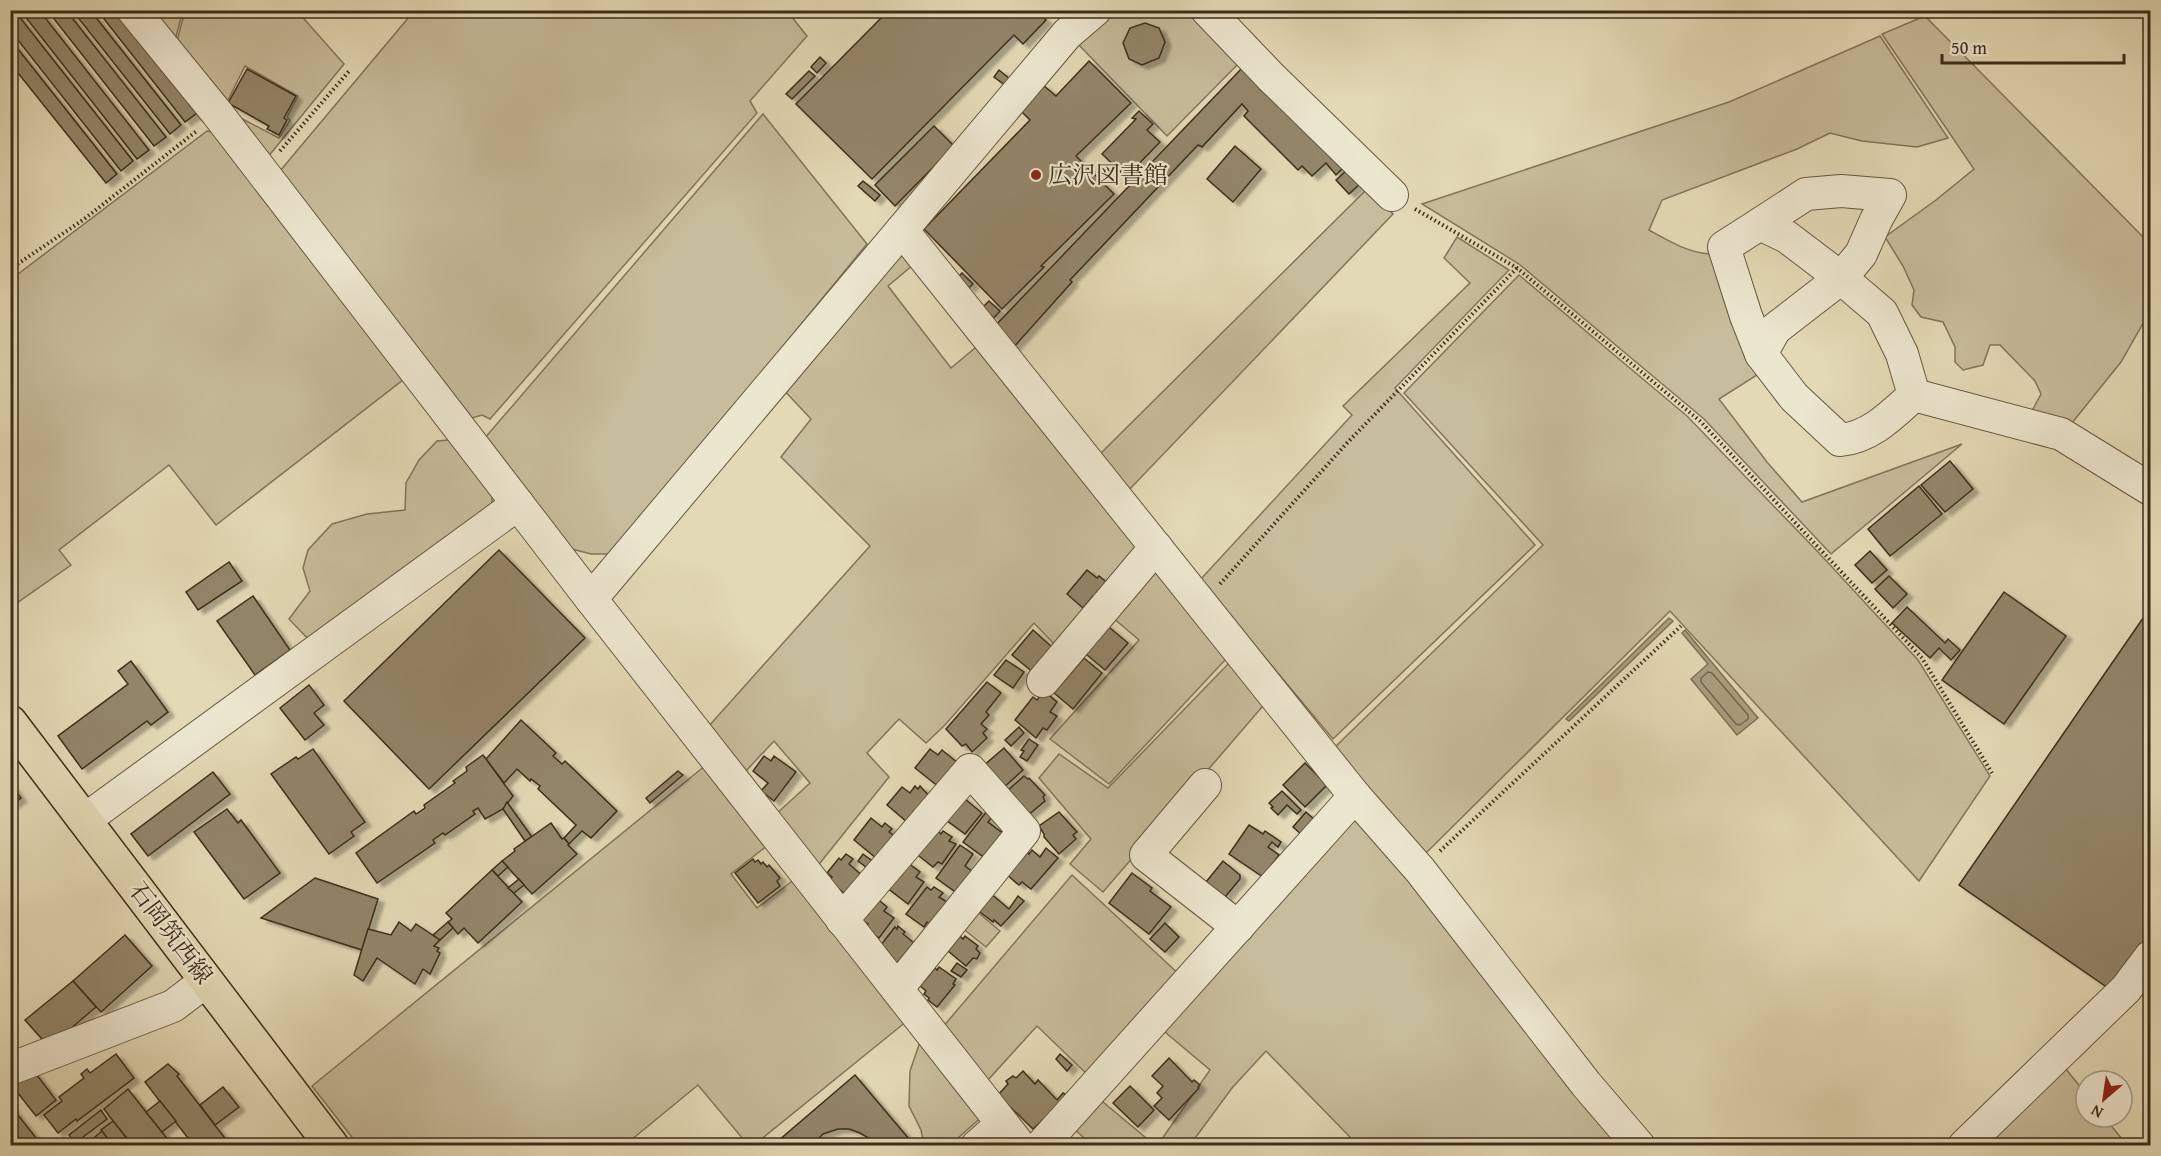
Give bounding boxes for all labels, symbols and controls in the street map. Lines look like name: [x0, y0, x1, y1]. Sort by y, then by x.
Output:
scale bar: [1942, 27, 2124, 65]
text: 50 m: [1951, 34, 1987, 61]
place label: 広沢図書館: [1048, 157, 1168, 192]
marker: 広沢図書館: [1029, 168, 1043, 182]
street label: 石岡筑西線: [121, 874, 221, 991]
north arrow: [2074, 1069, 2134, 1129]
text: N: [2086, 1099, 2107, 1125]

